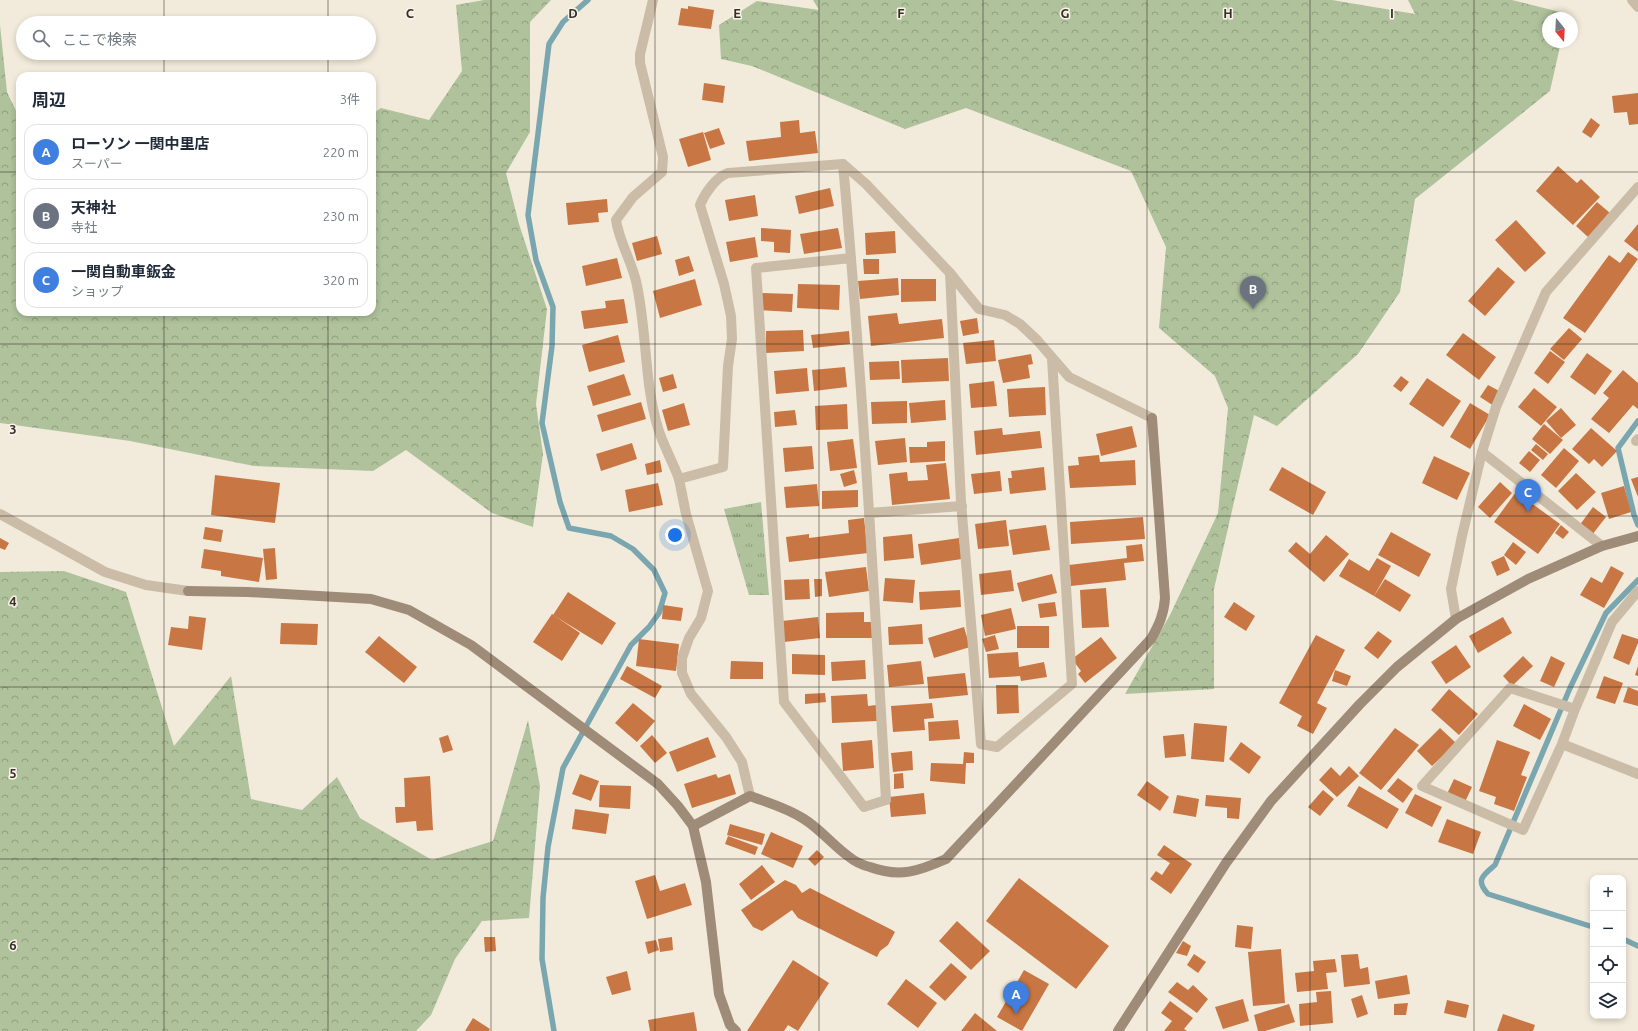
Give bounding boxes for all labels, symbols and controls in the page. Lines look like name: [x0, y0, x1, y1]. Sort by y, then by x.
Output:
text: C: [406, 6, 415, 20]
text: D: [568, 6, 578, 20]
text: E: [733, 6, 741, 20]
text: F: [897, 6, 905, 20]
text: G: [1061, 6, 1070, 20]
text: H: [1223, 6, 1233, 20]
text: I: [1390, 6, 1394, 20]
north arrow: [1542, 12, 1578, 48]
search box: [16, 16, 376, 60]
icon: search: [30, 27, 52, 49]
text: ここで検索: [62, 31, 137, 48]
text: 周辺: [32, 90, 66, 109]
text: 3件: [340, 92, 360, 106]
text: ローソン 一関中里店: [71, 135, 210, 152]
text: A: [41, 145, 51, 159]
text: 220 m: [323, 145, 359, 159]
text: スーパー: [71, 156, 123, 170]
text: 天神社: [71, 199, 116, 216]
text: B: [42, 209, 50, 223]
text: 230 m: [323, 209, 359, 223]
text: 寺社: [71, 220, 97, 234]
text: 一関自動車鈑金: [71, 263, 176, 280]
text: C: [42, 273, 50, 287]
text: 320 m: [323, 273, 359, 287]
pin: B: [1240, 276, 1266, 309]
text: ショップ: [71, 284, 123, 298]
text: 3: [9, 422, 17, 436]
pin: C: [1515, 479, 1541, 512]
your location: [665, 525, 685, 545]
text: 4: [9, 594, 17, 608]
text: 5: [9, 766, 17, 780]
map controls: [1590, 875, 1626, 1019]
button: +: [1590, 875, 1626, 911]
button: −: [1590, 911, 1626, 947]
text: 6: [9, 938, 17, 952]
button: locate: [1590, 947, 1626, 983]
pin: A: [1003, 981, 1029, 1014]
button: layers: [1590, 983, 1626, 1019]

